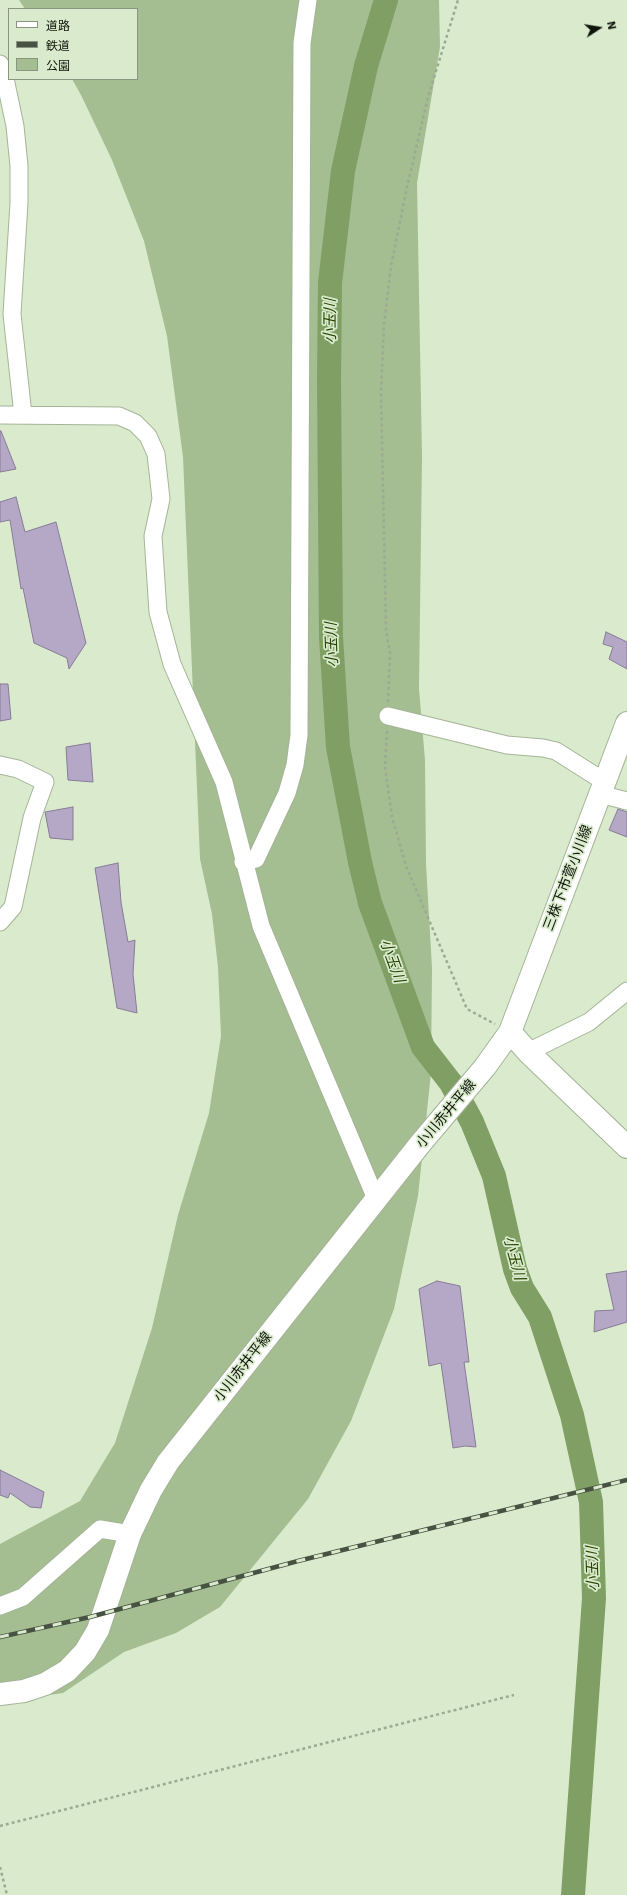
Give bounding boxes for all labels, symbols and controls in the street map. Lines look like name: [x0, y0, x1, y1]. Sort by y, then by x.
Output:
legend: [8, 8, 138, 80]
north arrow: [579, 8, 619, 48]
text: 道路: [46, 19, 70, 33]
text: N: [604, 20, 618, 31]
text: 鉄道: [46, 39, 70, 53]
text: 公園: [46, 59, 70, 73]
water label: 小玉川: [322, 299, 340, 343]
water label: 小玉川: [322, 622, 342, 668]
street label: 三株下市萱小川線: [540, 823, 596, 933]
water label: 小玉川: [376, 937, 408, 985]
street label: 小川赤井平線: [413, 1076, 479, 1152]
water label: 小玉川: [499, 1234, 529, 1282]
street label: 小川赤井平線: [211, 1329, 275, 1405]
water label: 小玉川: [583, 1546, 603, 1592]

